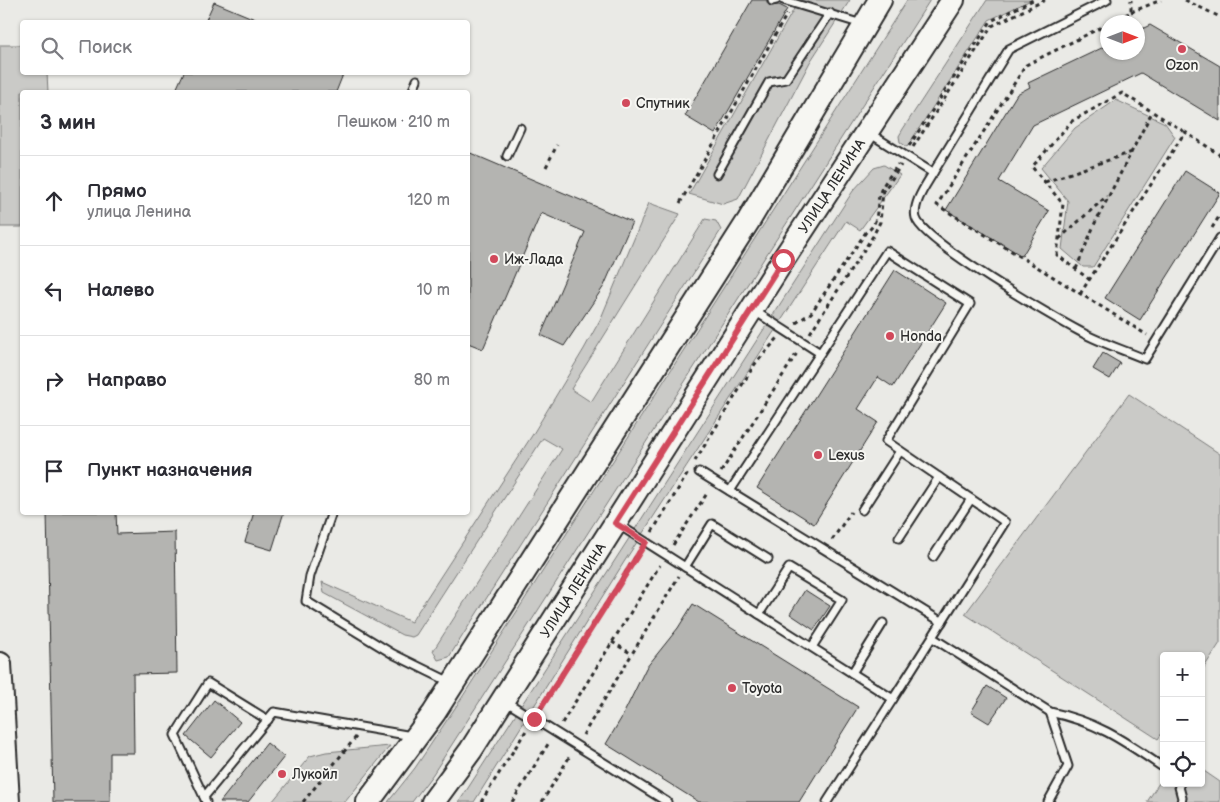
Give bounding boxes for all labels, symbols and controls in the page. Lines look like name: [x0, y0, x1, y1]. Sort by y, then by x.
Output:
north arrow: [1100, 15, 1145, 60]
search box: [20, 20, 470, 75]
icon: search: [38, 34, 66, 62]
text: Поиск: [78, 36, 132, 59]
marker: Ozon: [1176, 43, 1188, 55]
place label: Ozon: [1166, 57, 1199, 74]
place label: Спутник: [636, 95, 690, 112]
marker: Спутник: [620, 97, 632, 109]
text: 3 мин: [40, 110, 96, 135]
text: Пешком · 210 m: [337, 113, 450, 132]
street label: УЛИЦА ЛЕНИНА: [795, 135, 869, 236]
text: Прямо: [87, 180, 147, 203]
icon: ahead: [40, 187, 68, 215]
text: 120 m: [407, 191, 450, 210]
text: улица Ленина: [87, 203, 191, 222]
route start: [772, 249, 795, 272]
place label: Иж-Лада: [504, 251, 564, 268]
marker: Иж-Лада: [488, 253, 500, 265]
icon: left: [40, 277, 68, 305]
text: Налево: [87, 279, 154, 302]
text: 10 m: [417, 281, 450, 300]
place label: Honda: [900, 328, 942, 345]
marker: Honda: [884, 330, 896, 342]
icon: right: [40, 367, 68, 395]
text: Направо: [87, 369, 167, 392]
text: 80 m: [414, 371, 450, 390]
place label: Lexus: [828, 447, 865, 464]
marker: Lexus: [812, 449, 824, 461]
icon: arrive: [40, 457, 68, 485]
text: Пункт назначения: [87, 459, 252, 482]
street label: УЛИЦА ЛЕНИНА: [536, 539, 610, 641]
map controls: [1160, 652, 1205, 787]
button: +: [1160, 652, 1205, 697]
place label: Toyota: [742, 680, 782, 697]
marker: Toyota: [726, 682, 738, 694]
button: −: [1160, 697, 1205, 742]
route end: [523, 708, 546, 731]
button: locate: [1160, 742, 1205, 787]
place label: Лукойл: [291, 766, 338, 783]
marker: Лукойл: [276, 768, 288, 780]

